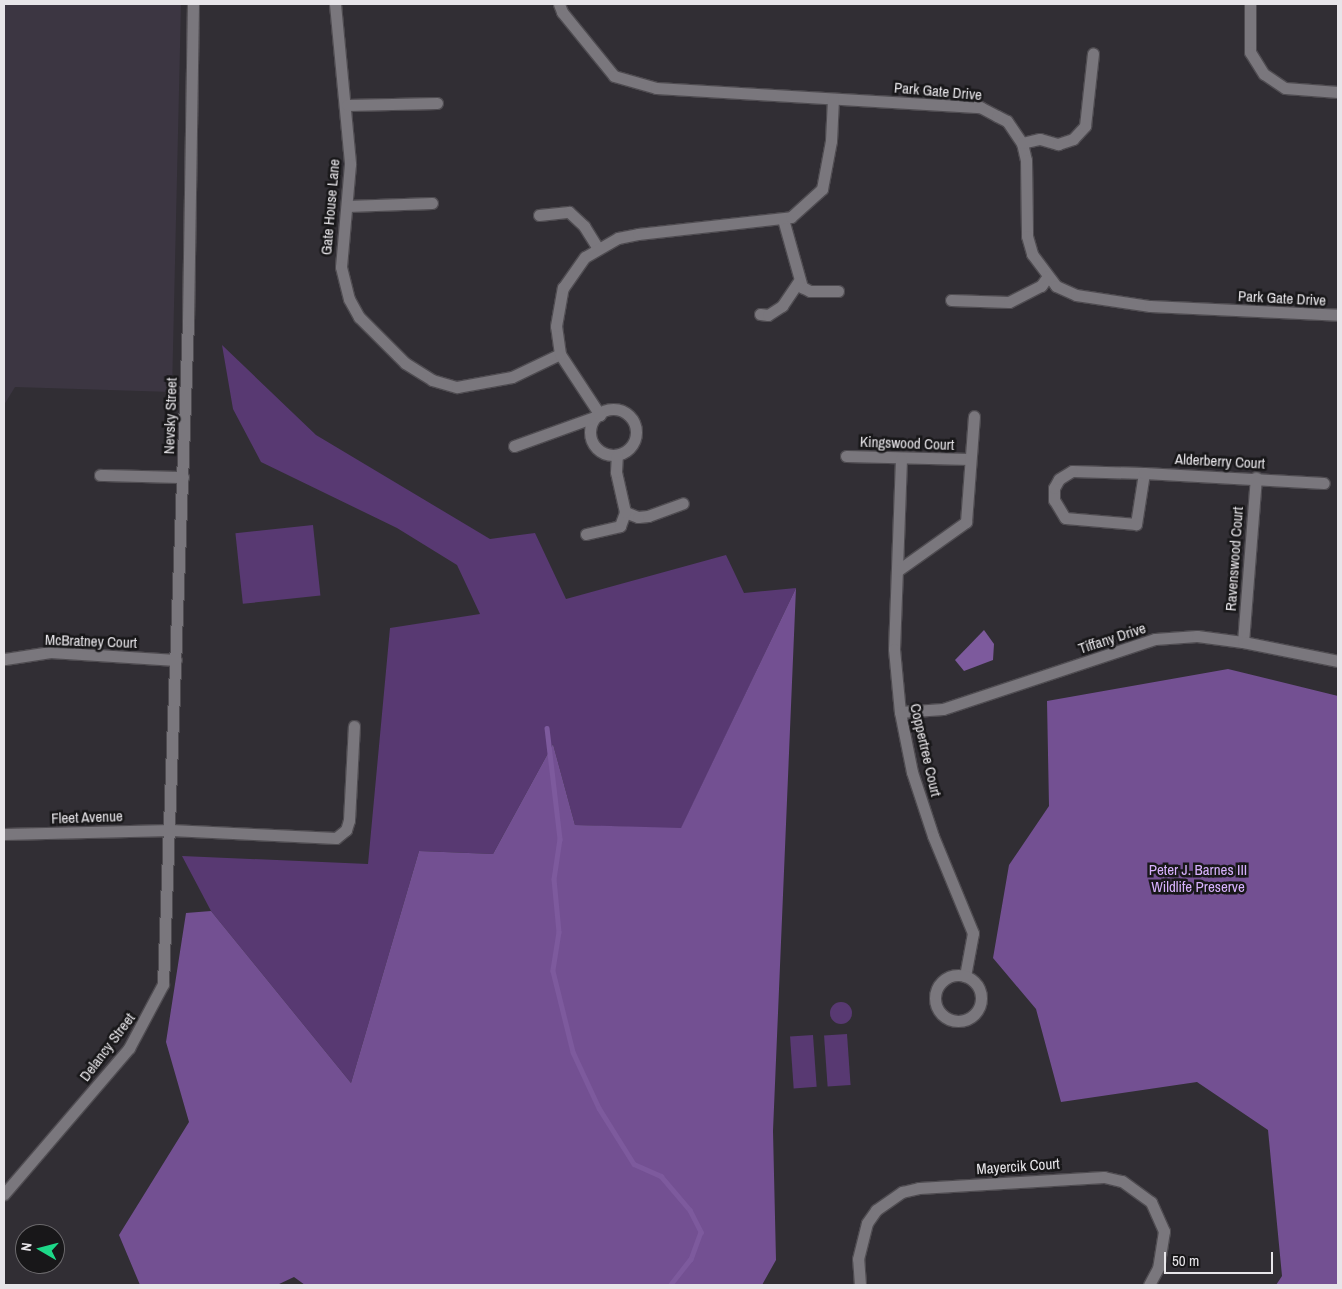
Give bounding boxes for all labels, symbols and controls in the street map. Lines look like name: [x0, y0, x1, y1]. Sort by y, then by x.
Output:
street label: Park Gate Drive: [893, 78, 983, 104]
street label: Gate House Lane: [317, 158, 343, 256]
street label: Park Gate Drive: [1237, 287, 1327, 309]
street label: Nevsky Street: [160, 377, 180, 455]
street label: Kingswood Court: [860, 432, 954, 454]
street label: Alderberry Court: [1174, 450, 1266, 472]
street label: Ravenswood Court: [1221, 506, 1247, 612]
street label: Tiffany Drive: [1076, 619, 1148, 657]
street label: McBratney Court: [45, 630, 137, 652]
street label: Coppertree Court: [907, 702, 945, 798]
street label: Fleet Avenue: [51, 807, 123, 827]
park label: Peter J. Barnes III Wildlife Preserve: [1149, 860, 1247, 895]
street label: Delancy Street: [76, 1009, 138, 1085]
street label: Mayercik Court: [976, 1154, 1060, 1178]
north arrow: [15, 1224, 65, 1274]
text: N: [17, 1242, 36, 1252]
scale bar: [1167, 1242, 1276, 1274]
text: 50 m: [1172, 1250, 1199, 1271]

